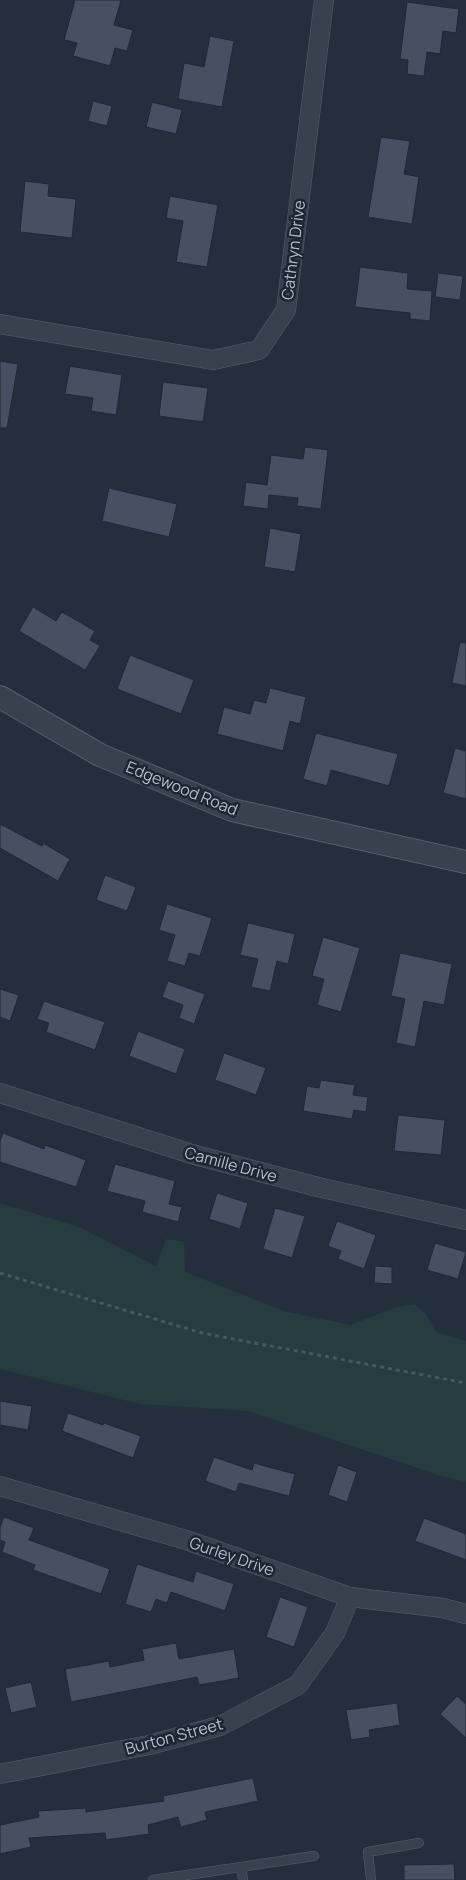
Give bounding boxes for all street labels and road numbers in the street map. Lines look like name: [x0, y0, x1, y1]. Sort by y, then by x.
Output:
street label: Cathryn Drive: [276, 199, 310, 301]
street label: Edgewood Road: [123, 756, 241, 820]
street label: Camille Drive: [182, 1141, 280, 1187]
street label: Gurley Drive: [187, 1531, 277, 1581]
street label: Burton Street: [123, 1712, 225, 1760]

